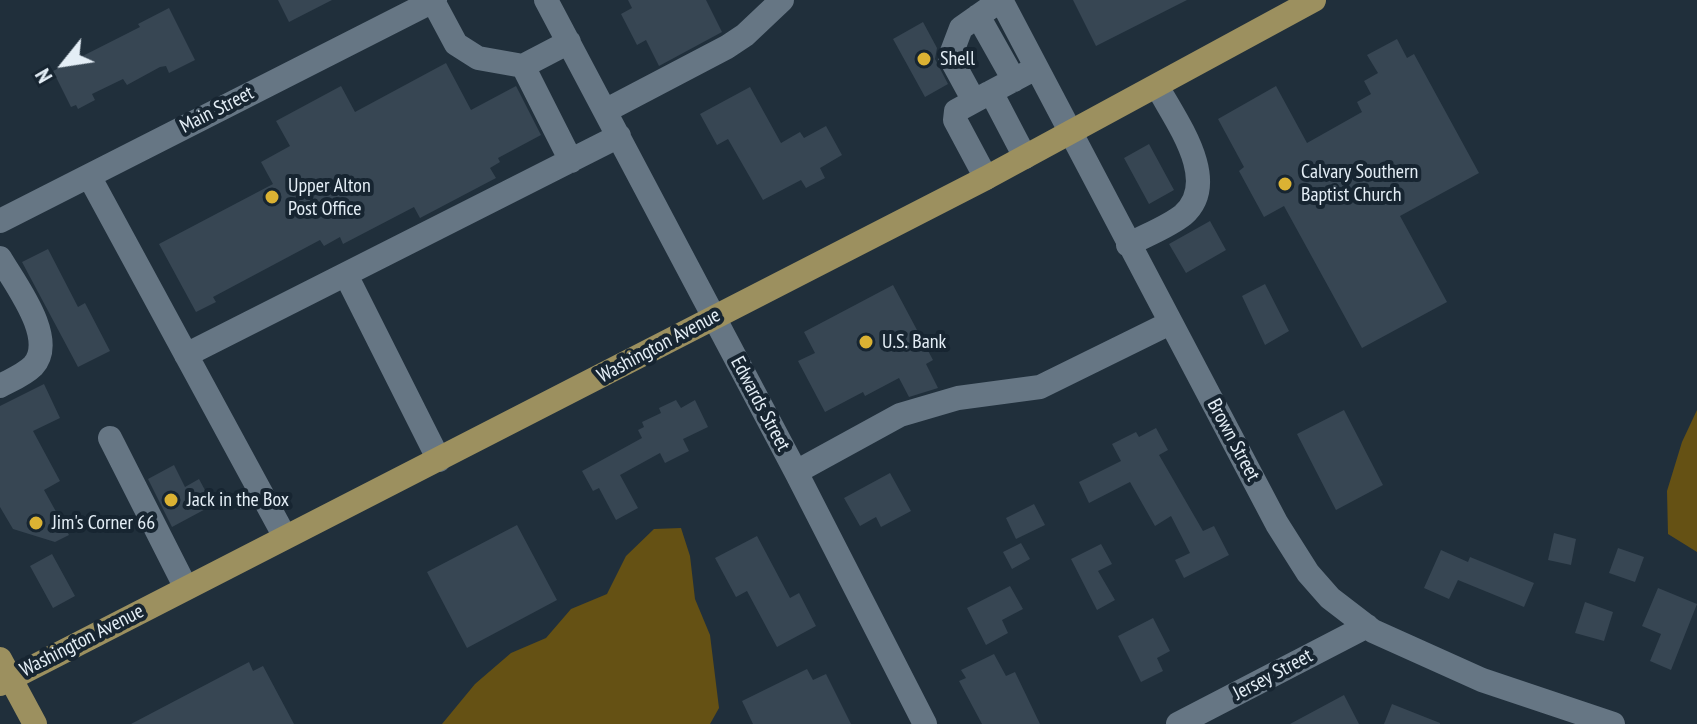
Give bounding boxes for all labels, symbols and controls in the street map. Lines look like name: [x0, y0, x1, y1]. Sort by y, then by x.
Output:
north arrow: [24, 24, 104, 104]
place label: Shell: [940, 47, 975, 71]
marker: Shell: [915, 50, 933, 68]
text: N: [28, 64, 58, 88]
street label: Main Street: [176, 81, 258, 139]
place label: Calvary Southern Baptist Church: [1301, 160, 1418, 207]
place label: Upper Alton Post Office: [288, 174, 371, 221]
marker: Calvary Southern Baptist Church: [1276, 175, 1294, 193]
marker: Upper Alton Post Office: [263, 188, 281, 206]
street label: Washington Avenue: [593, 304, 725, 388]
place label: U.S. Bank: [882, 330, 946, 354]
marker: U.S. Bank: [857, 333, 875, 351]
street label: Edwards Street: [725, 353, 795, 455]
street label: Brown Street: [1201, 395, 1265, 485]
place label: Jack in the Box: [187, 488, 289, 512]
marker: Jack in the Box: [162, 491, 180, 509]
place label: Jim's Corner 66: [52, 511, 155, 535]
marker: Jim's Corner 66: [27, 514, 45, 532]
street label: Washington Avenue: [16, 600, 148, 682]
street label: Jersey Street: [1229, 644, 1317, 706]

